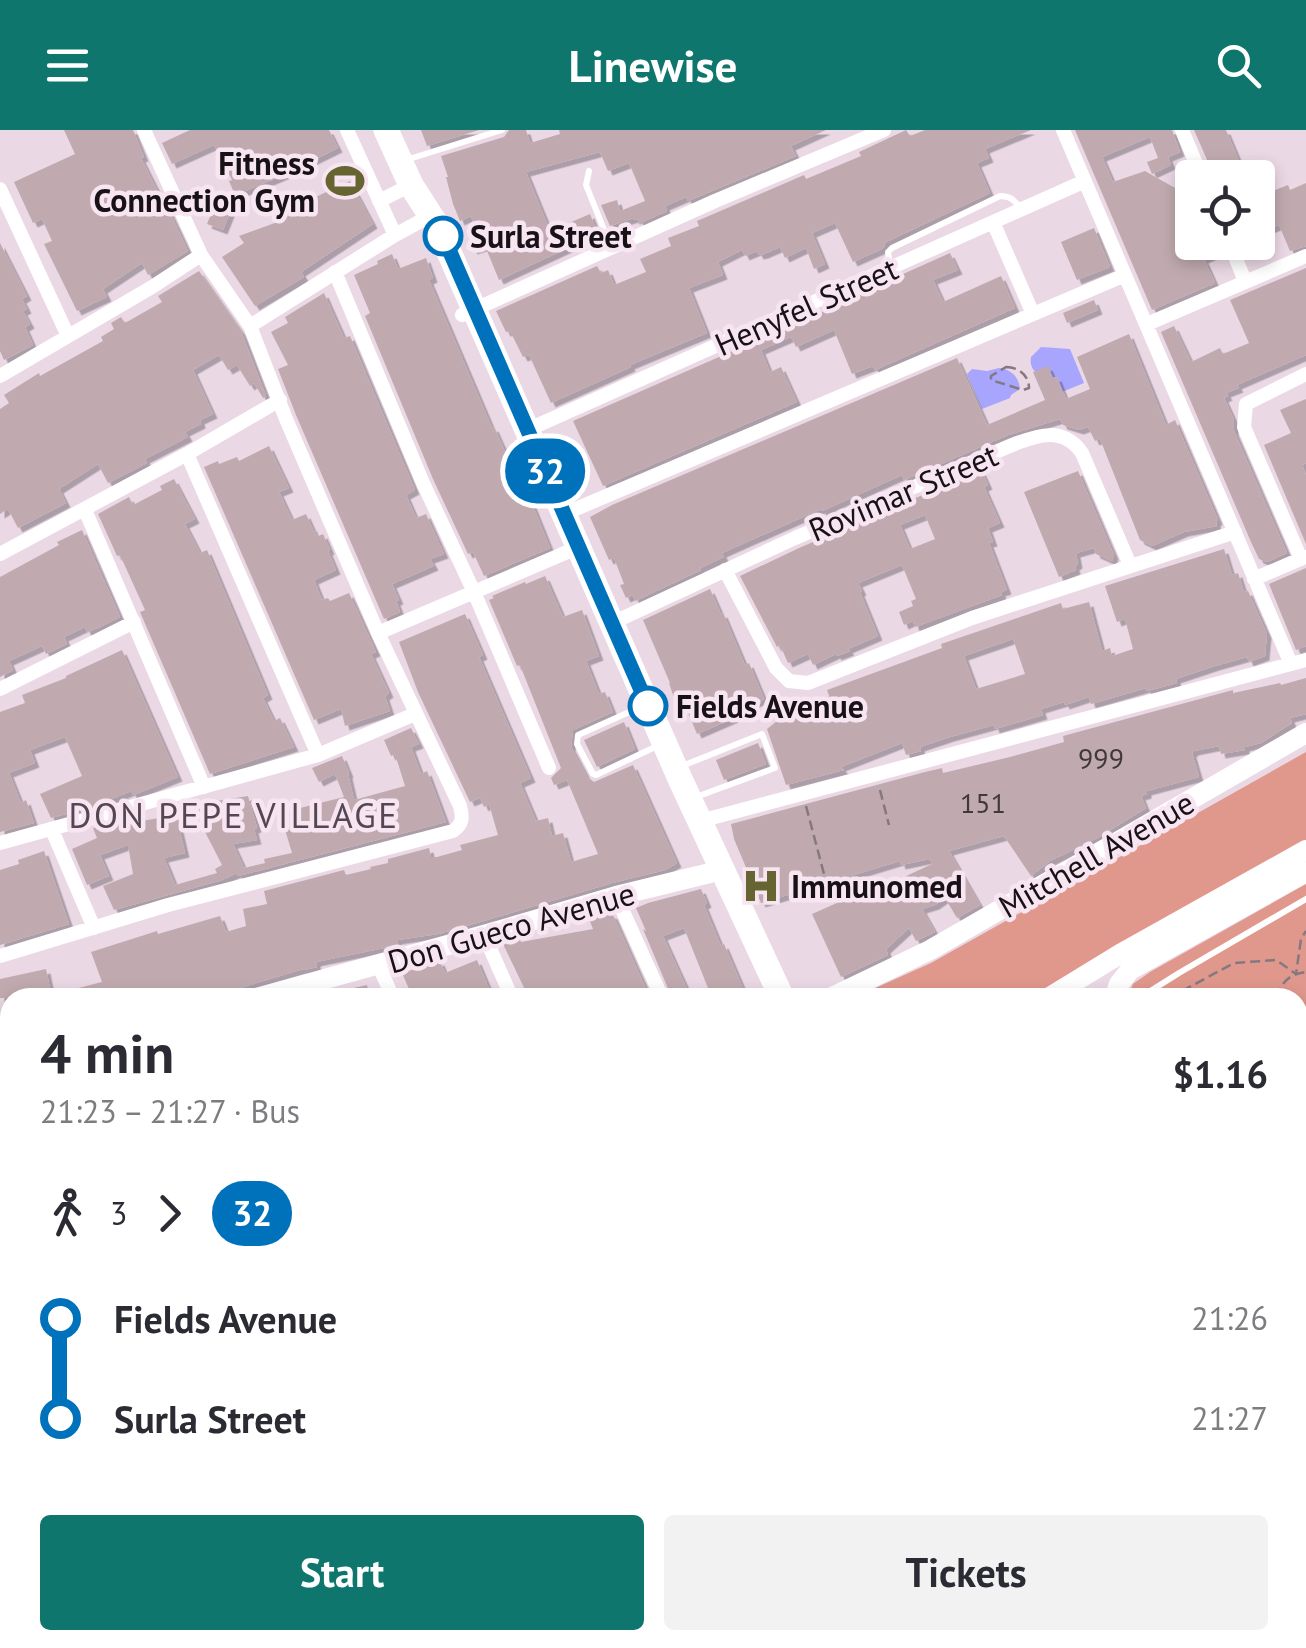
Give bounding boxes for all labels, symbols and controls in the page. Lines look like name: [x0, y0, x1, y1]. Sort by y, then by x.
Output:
text: Linewise: [569, 36, 737, 94]
icon: menu: [40, 38, 95, 93]
icon: search: [1211, 38, 1266, 93]
place label: Fitness Connection Gym: [94, 142, 315, 221]
sports icon: Fitness Connection Gym: [324, 160, 366, 202]
map controls: [1175, 160, 1275, 260]
button: locate: [1175, 160, 1275, 260]
place label: Surla Street: [470, 215, 632, 257]
marker: Surla Street: [424, 217, 462, 255]
street label: Henyfel Street: [708, 247, 904, 365]
street label: Rovimar Street: [802, 433, 1004, 551]
line badge: 32: [500, 438, 590, 504]
text: 32: [525, 448, 565, 494]
place label: Fields Avenue: [676, 685, 864, 727]
marker: Fields Avenue: [629, 687, 667, 725]
house number: 999: [1078, 739, 1124, 776]
street label: Mitchell Avenue: [991, 781, 1201, 927]
house number: 151: [960, 784, 1006, 821]
district label: DON PEPE VILLAGE: [69, 792, 399, 838]
hospital icon: Immunomed: [740, 865, 782, 907]
place label: Immunomed: [791, 865, 963, 907]
street label: Don Gueco Avenue: [383, 872, 639, 982]
text: 4 min: [40, 1017, 174, 1088]
text: $1.16: [1172, 1049, 1268, 1098]
text: 21:23 – 21:27 · Bus: [40, 1090, 300, 1132]
icon: walk: [40, 1186, 95, 1241]
icon: forward: [142, 1186, 197, 1241]
text: 32: [232, 1190, 272, 1236]
text: 3: [110, 1192, 127, 1234]
text: Fields Avenue: [114, 1294, 337, 1343]
text: 21:26: [1191, 1297, 1268, 1339]
text: Surla Street: [114, 1394, 306, 1443]
text: 21:27: [1191, 1397, 1268, 1439]
button: Start: [40, 1515, 644, 1630]
button: Tickets: [664, 1515, 1268, 1630]

